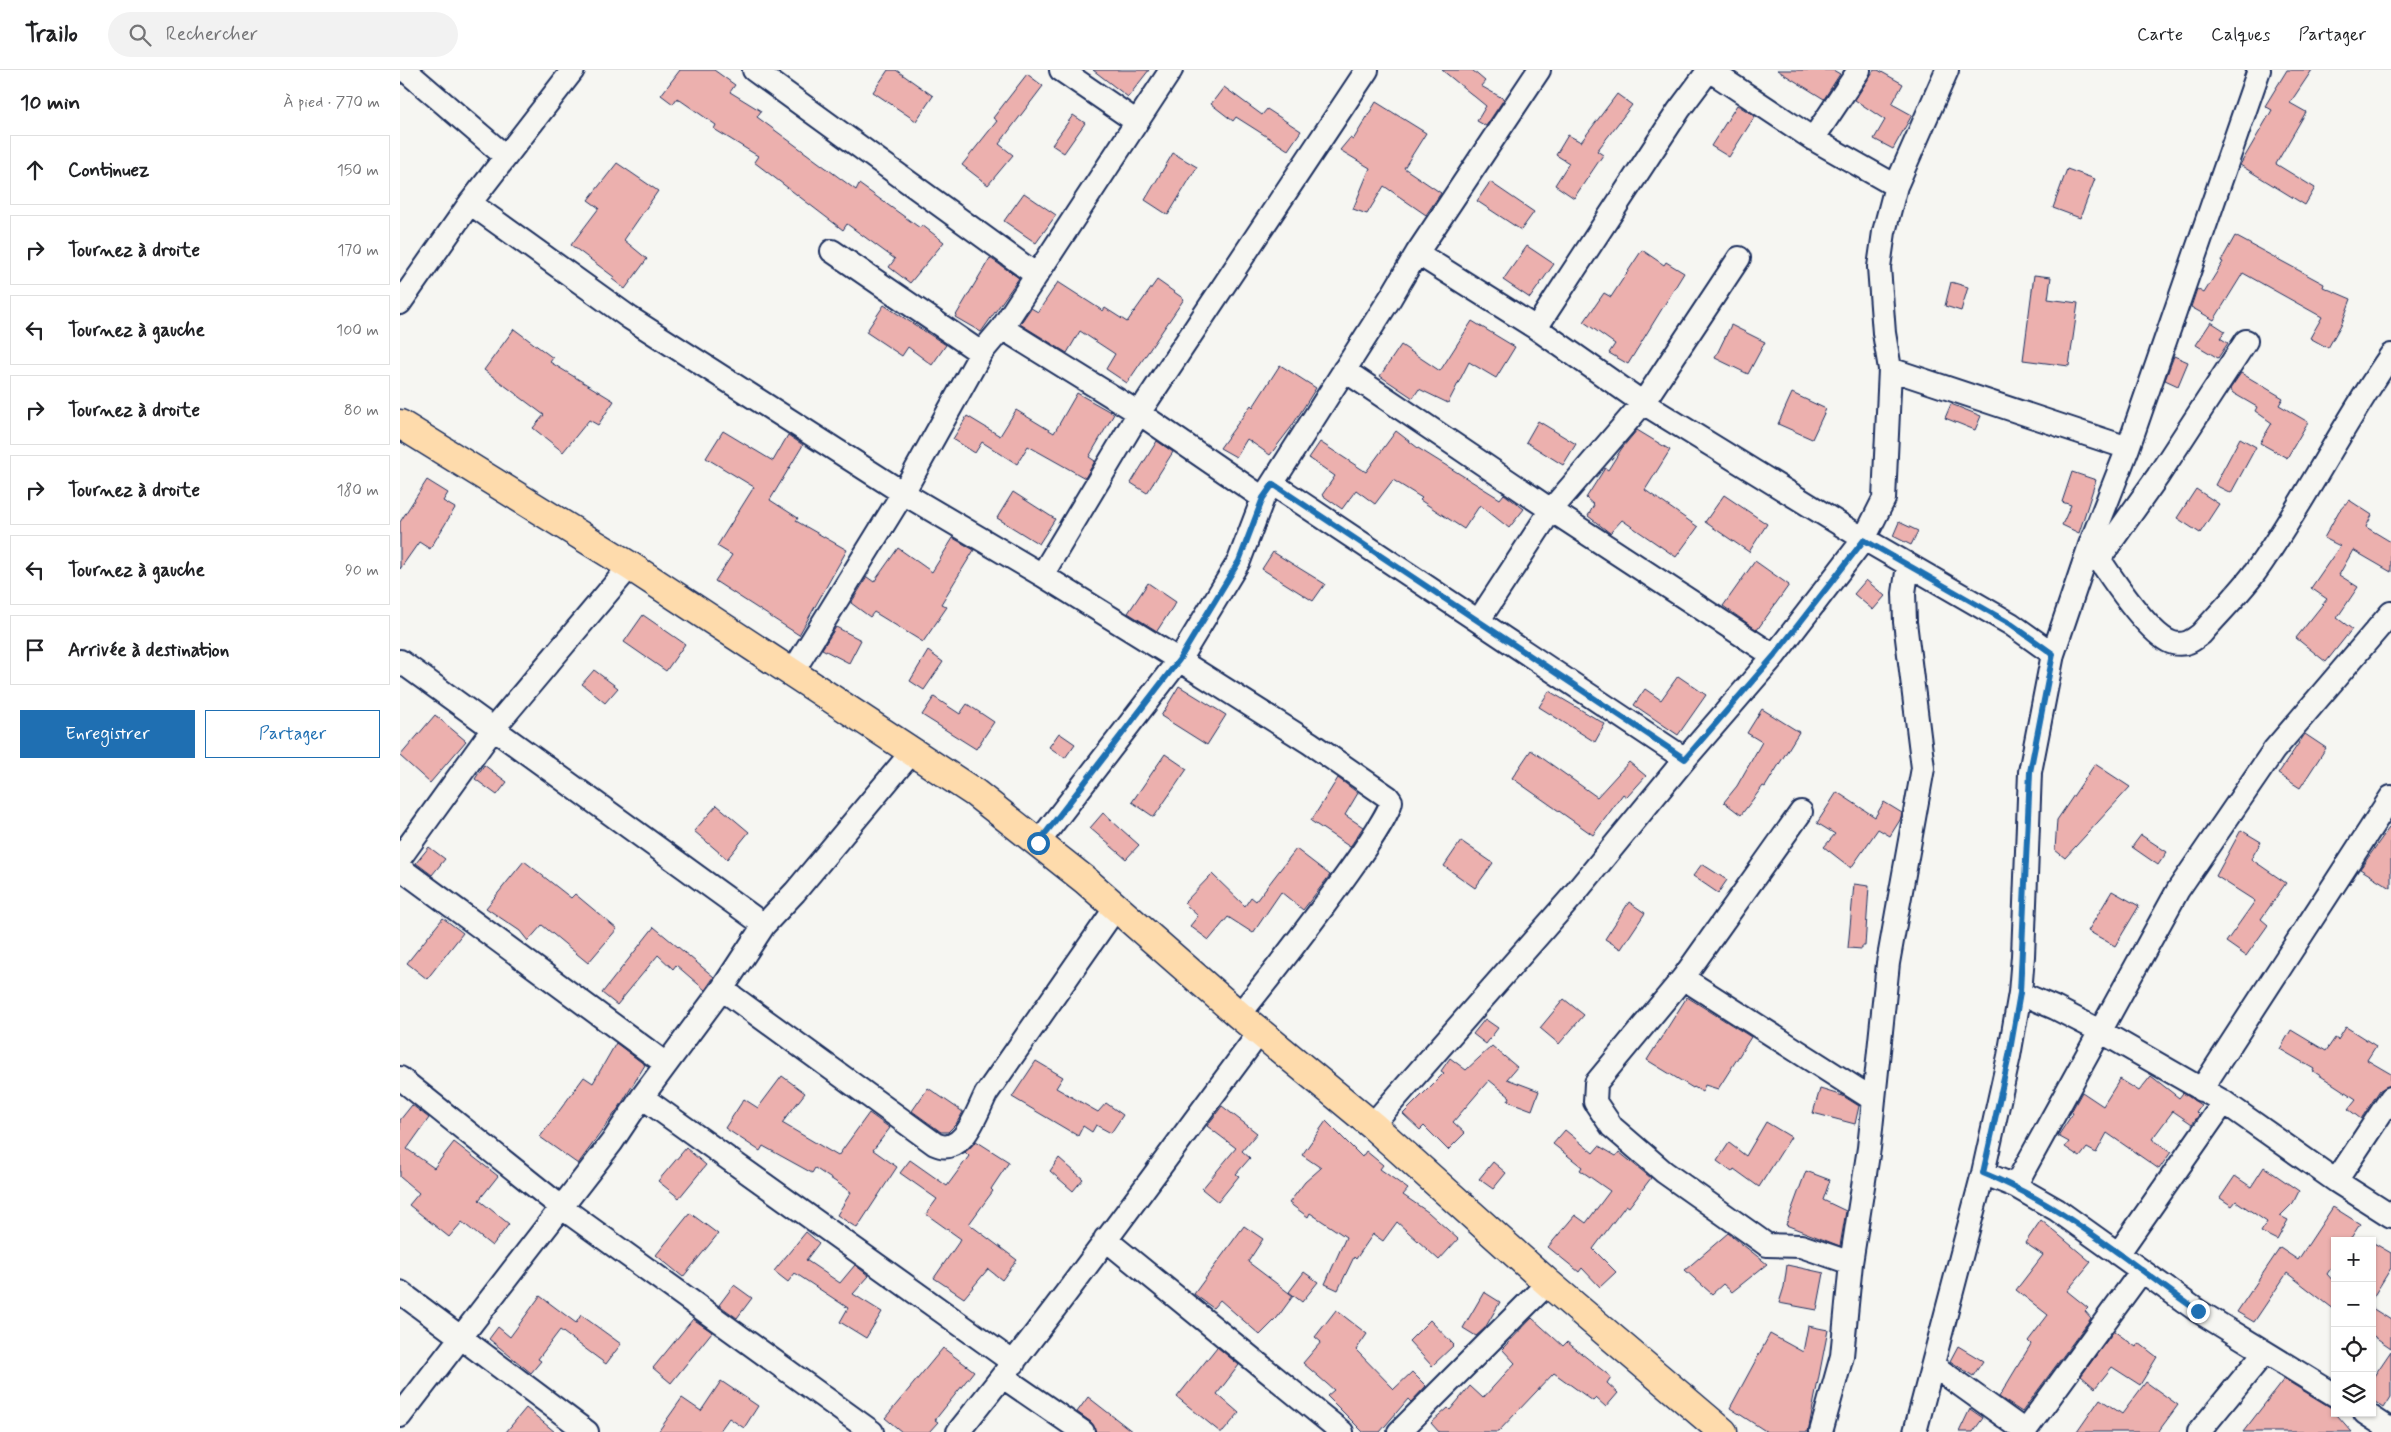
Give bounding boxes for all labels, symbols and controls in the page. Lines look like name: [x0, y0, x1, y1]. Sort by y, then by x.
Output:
search box: [108, 12, 458, 57]
text: Trailo: [25, 19, 78, 50]
icon: search: [126, 21, 154, 49]
text: Rechercher: [166, 22, 258, 47]
text: Carte: [2137, 23, 2183, 47]
text: Calques: [2211, 23, 2270, 47]
text: Partager: [2298, 23, 2366, 47]
text: 10 min: [20, 89, 80, 117]
text: À pied · 770 m: [283, 92, 380, 113]
icon: ahead: [21, 156, 49, 184]
text: Continuez: [68, 158, 149, 183]
text: 150 m: [337, 160, 379, 181]
icon: right: [21, 236, 49, 264]
text: Tournez à droite: [68, 238, 200, 263]
text: 170 m: [337, 240, 379, 261]
icon: left: [21, 316, 49, 344]
text: Tournez à gauche: [68, 318, 205, 343]
text: 100 m: [336, 320, 379, 341]
icon: right: [21, 396, 49, 424]
text: Tournez à droite: [68, 398, 200, 423]
text: 80 m: [344, 400, 379, 421]
icon: right: [21, 476, 49, 504]
text: Tournez à droite: [68, 478, 200, 503]
text: 180 m: [336, 480, 379, 501]
icon: left: [21, 556, 49, 584]
text: Tournez à gauche: [68, 558, 205, 583]
text: 90 m: [345, 560, 379, 581]
icon: arrive: [21, 636, 49, 664]
text: Arrivée à destination: [68, 638, 229, 663]
button: Enregistrer: [20, 710, 195, 758]
button: Partager: [205, 710, 380, 758]
route start: [1027, 832, 1050, 855]
map controls: [2331, 1237, 2376, 1417]
button: +: [2331, 1237, 2376, 1282]
button: −: [2331, 1282, 2376, 1327]
route end: [2187, 1300, 2210, 1323]
button: locate: [2331, 1327, 2376, 1372]
button: layers: [2331, 1372, 2376, 1417]

